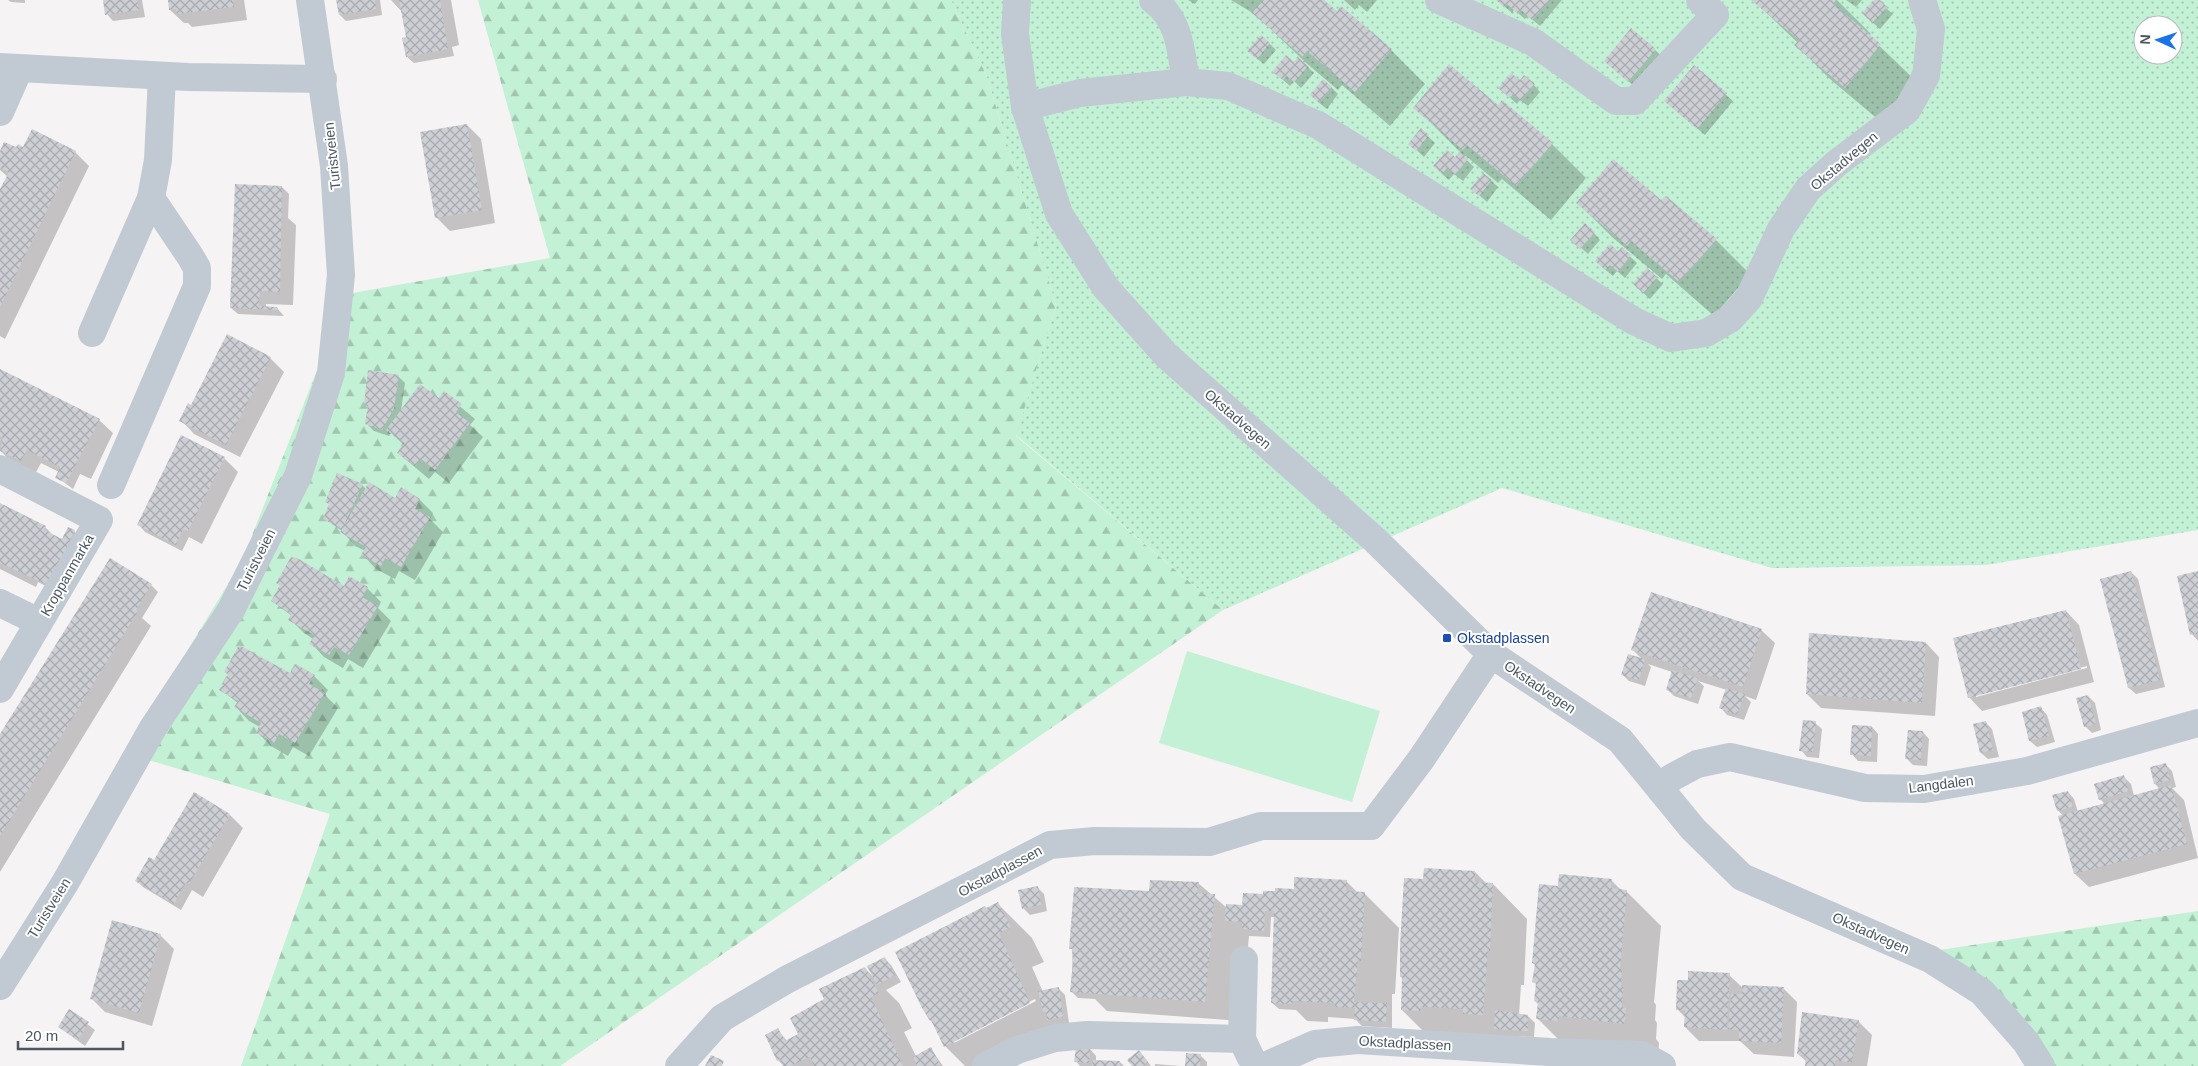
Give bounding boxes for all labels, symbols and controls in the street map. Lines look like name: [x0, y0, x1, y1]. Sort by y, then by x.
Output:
north arrow: [2133, 15, 2183, 65]
text: N: [2137, 34, 2153, 45]
street label: Turistveien: [320, 121, 344, 191]
street label: Okstadvegen: [1807, 128, 1881, 194]
street label: Okstadvegen: [1202, 386, 1274, 452]
street label: Turistveien: [233, 526, 279, 594]
street label: Kroppanmarka: [37, 531, 97, 619]
place label: Okstadplassen: [1457, 630, 1550, 646]
marker: Okstadplassen: [1441, 632, 1453, 644]
street label: Okstadvegen: [1501, 657, 1579, 717]
street label: Langdalen: [1908, 772, 1974, 796]
street label: Okstadplassen: [955, 842, 1045, 900]
street label: Turistveien: [24, 875, 74, 941]
street label: Okstadvegen: [1830, 909, 1912, 957]
scale bar: [18, 1018, 122, 1050]
text: 20 m: [25, 1027, 58, 1044]
street label: Okstadplassen: [1358, 1033, 1452, 1053]

